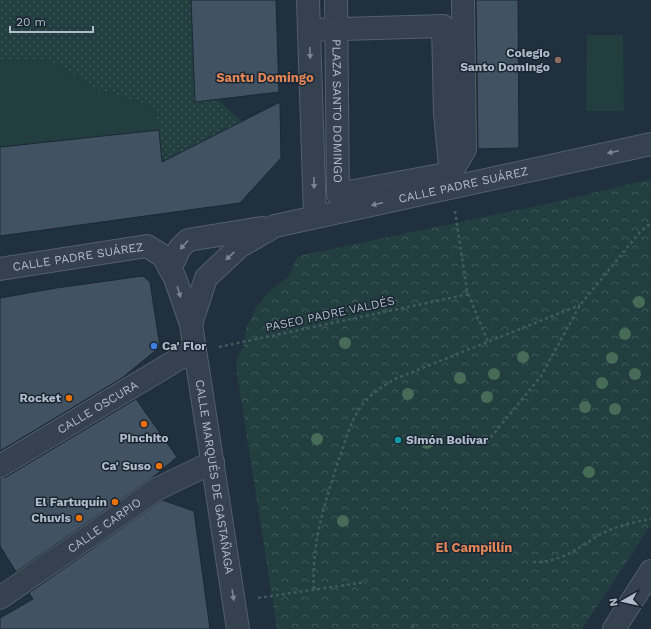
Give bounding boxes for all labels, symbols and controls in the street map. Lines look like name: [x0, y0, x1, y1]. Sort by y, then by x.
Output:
scale bar: [10, 8, 93, 34]
text: 20 m: [16, 15, 46, 29]
street label: PLAZA SANTO DOMINGO: [329, 39, 345, 183]
place label: Colegio Santo Domingo: [460, 46, 550, 74]
one-way arrow: [306, 47, 313, 59]
marker: Colegio Santo Domingo: [553, 55, 563, 65]
district label: Santu Domingo: [216, 70, 314, 85]
one-way arrow: [607, 150, 619, 156]
street label: CALLE PADRE SUÁREZ: [397, 164, 529, 206]
one-way arrow: [311, 177, 317, 190]
one-way arrow: [370, 202, 383, 208]
street label: CALLE PADRE SUÁREZ: [12, 240, 145, 274]
one-way arrow: [179, 240, 188, 250]
one-way arrow: [225, 251, 235, 260]
one-way arrow: [176, 286, 182, 298]
street label: PASEO PADRE VALDÉS: [264, 293, 396, 335]
place label: Ca' Flor: [162, 339, 207, 353]
marker: Ca' Flor: [149, 341, 159, 351]
street label: CALLE OSCURA: [55, 378, 141, 437]
street label: CALLE MARQUÉS DE GASTAÑAGA: [193, 378, 236, 575]
place label: Rocket: [20, 391, 62, 405]
marker: Rocket: [64, 393, 74, 403]
marker: Pinchito: [139, 419, 149, 429]
place label: Pinchito: [119, 431, 169, 445]
place label: Simón Bolívar: [406, 433, 489, 447]
marker: Simón Bolívar: [393, 435, 403, 445]
place label: Ca' Suso: [101, 459, 151, 473]
marker: Ca' Suso: [154, 461, 164, 471]
place label: El Fartuquín: [35, 495, 107, 509]
street label: CALLE CARPIO: [65, 495, 144, 556]
marker: El Fartuquín: [110, 497, 120, 507]
place label: Chuvis: [31, 511, 72, 525]
marker: Chuvis: [74, 513, 84, 523]
district label: El Campillín: [436, 540, 512, 555]
north arrow: [603, 581, 643, 621]
one-way arrow: [230, 589, 236, 601]
text: N: [607, 597, 621, 607]

